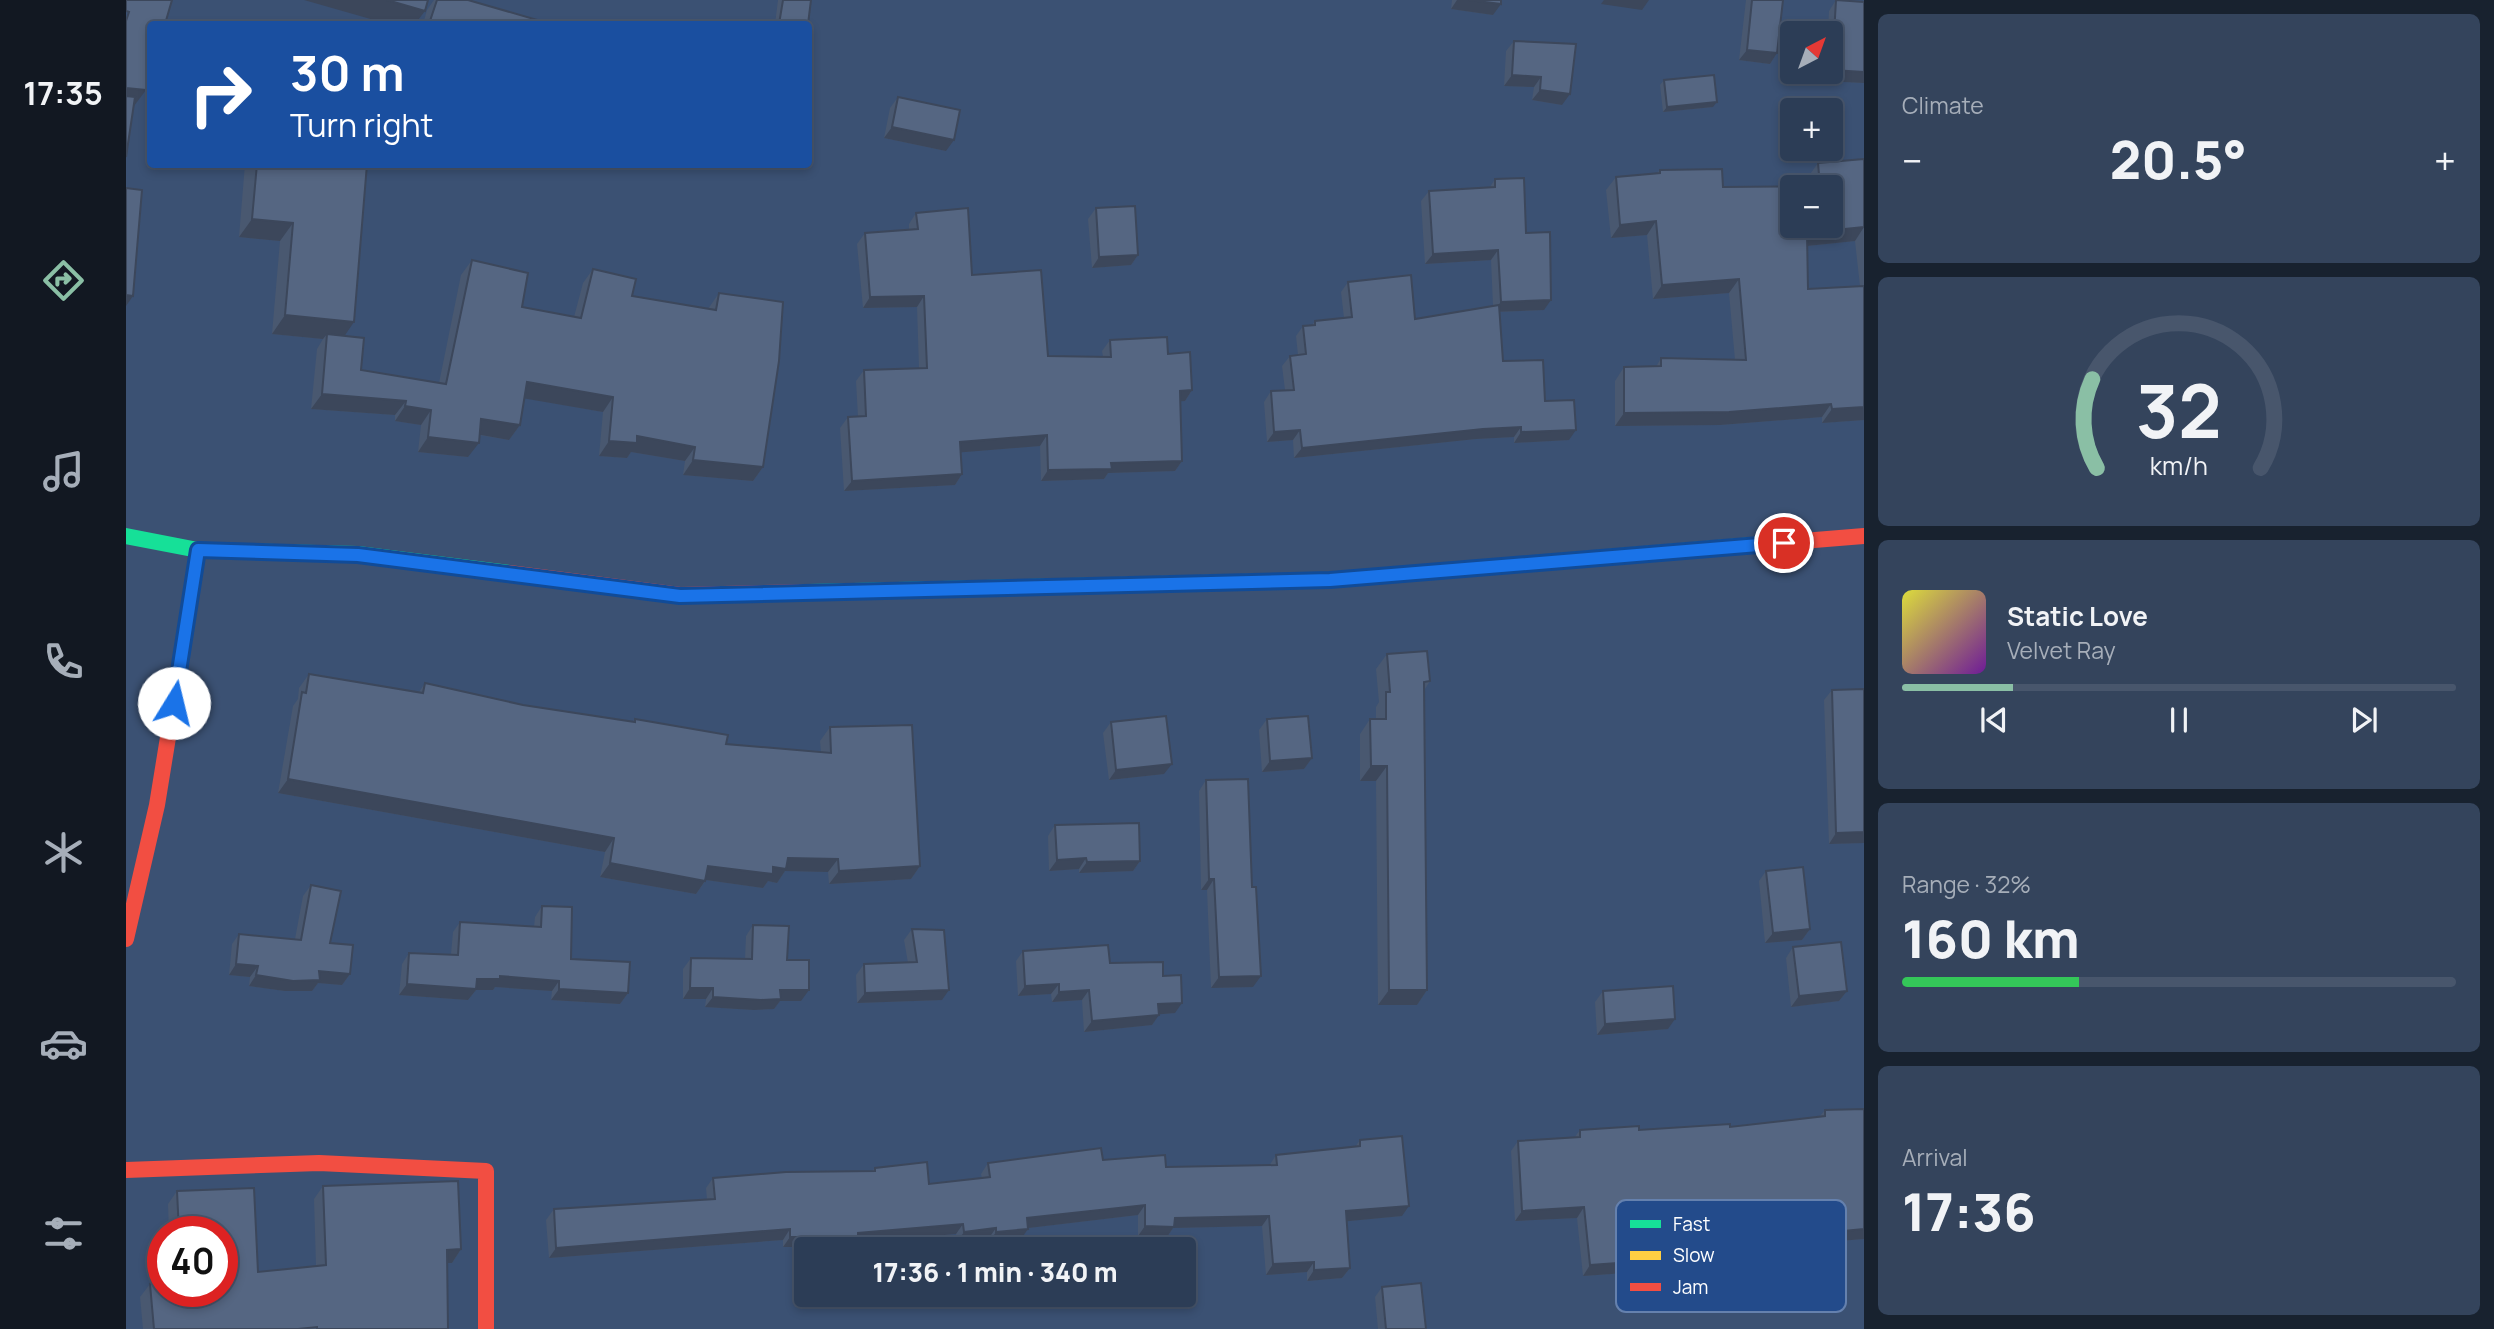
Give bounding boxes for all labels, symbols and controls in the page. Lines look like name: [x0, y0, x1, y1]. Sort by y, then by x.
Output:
north arrow: [1780, 21, 1843, 84]
map controls: [1780, 21, 1843, 238]
text: 30 m: [290, 39, 405, 106]
icon: right: [175, 49, 266, 140]
text: 17:35: [23, 71, 103, 115]
text: Climate: [1902, 89, 1984, 121]
button: +: [1780, 98, 1843, 161]
text: Turn right: [290, 103, 433, 147]
text: 20.5°: [2110, 124, 2247, 195]
text: −: [1902, 134, 1923, 186]
text: +: [2434, 134, 2456, 186]
button: −: [1780, 175, 1843, 238]
icon: directions: [39, 256, 88, 305]
text: 32: [2136, 360, 2222, 460]
icon: music: [39, 447, 88, 496]
text: km/h: [2150, 447, 2208, 482]
pin: [1754, 513, 1814, 573]
icon: arrive: [1765, 524, 1803, 562]
text: Static Love: [2007, 598, 2148, 634]
text: Velvet Ray: [2007, 634, 2116, 666]
icon: phone: [39, 637, 88, 686]
position arrow: [137, 666, 211, 740]
icon: previous: [1975, 701, 2013, 739]
icon: pause: [2160, 701, 2198, 739]
icon: next: [2345, 701, 2383, 739]
icon: climate: [39, 828, 88, 877]
text: Range · 32%: [1902, 868, 2031, 900]
text: 160 km: [1902, 903, 2080, 974]
icon: car: [39, 1019, 88, 1068]
text: Arrival: [1902, 1141, 1968, 1173]
text: 17:36: [1902, 1176, 2036, 1247]
legend: [1616, 1200, 1846, 1312]
icon: filters: [39, 1209, 88, 1258]
text: Fast: [1673, 1211, 1710, 1237]
speed limit sign: 40: [147, 1216, 238, 1307]
text: Slow: [1673, 1242, 1715, 1268]
text: 17:36 · 1 min · 340 m: [872, 1254, 1118, 1290]
text: Jam: [1673, 1274, 1708, 1300]

